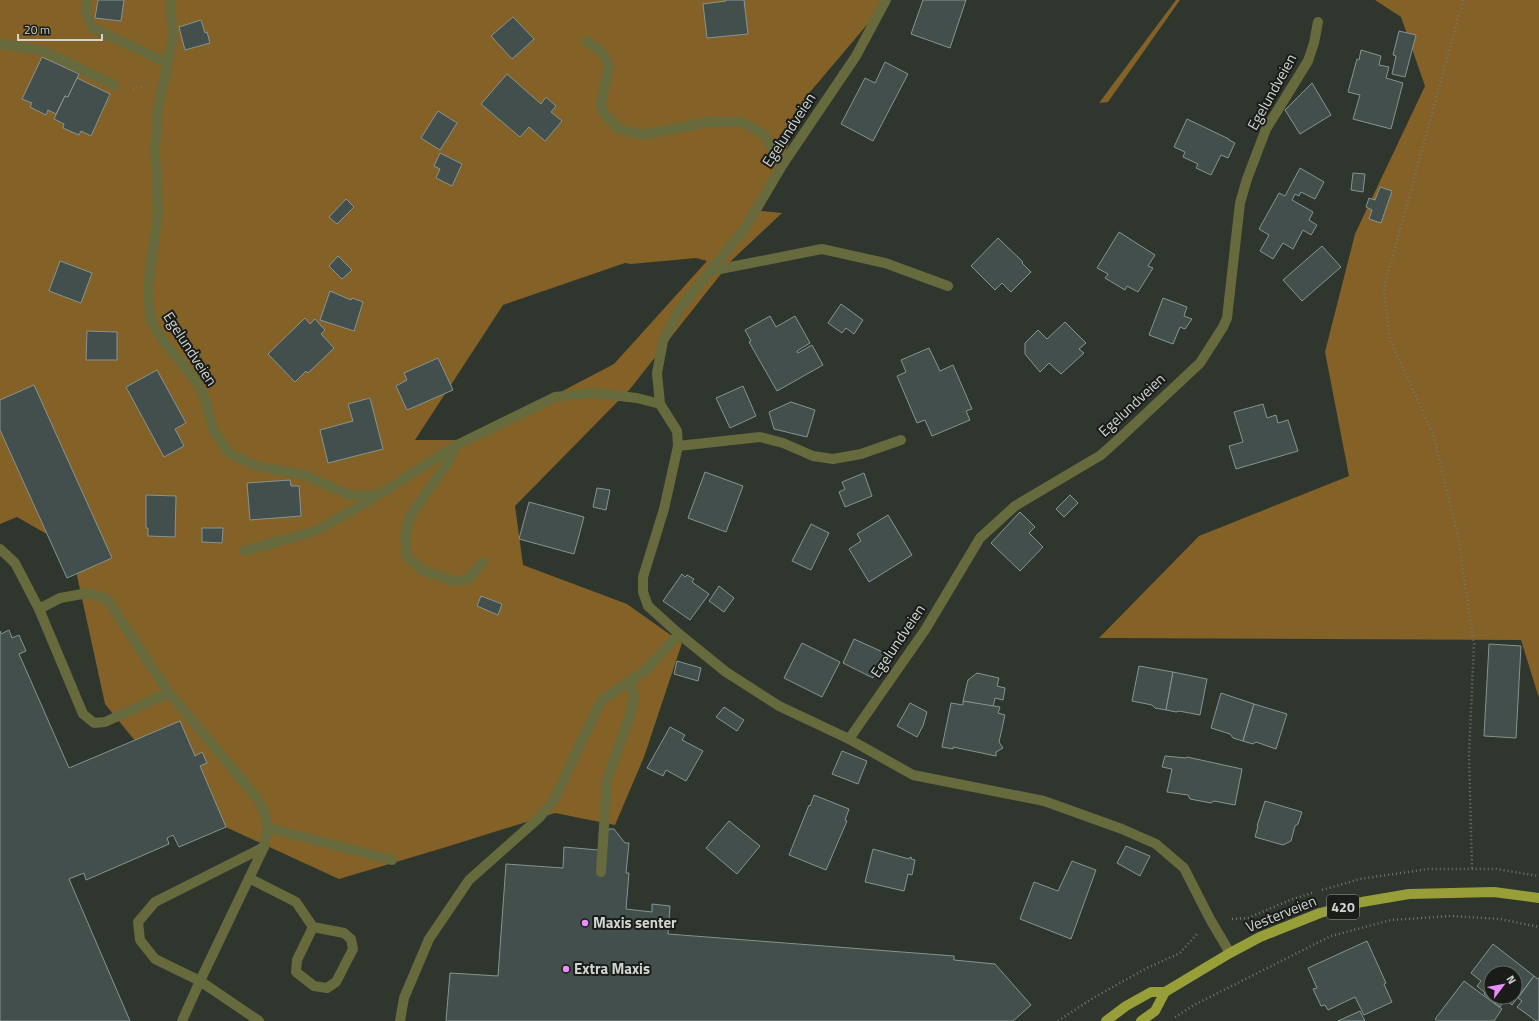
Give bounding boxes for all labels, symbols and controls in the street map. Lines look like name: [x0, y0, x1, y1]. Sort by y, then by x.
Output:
scale bar: [18, 16, 102, 42]
text: 20 m: [24, 20, 50, 39]
street label: Egelundveien: [1241, 49, 1302, 134]
street label: Egelundveien: [756, 88, 821, 171]
street label: Egelundveien: [158, 307, 223, 390]
street label: Egelundveien: [1093, 367, 1170, 442]
street label: Egelundveien: [864, 599, 931, 682]
street label: Vesterveien: [1242, 889, 1320, 938]
road number: 420: [1327, 895, 1359, 919]
place label: Maxis senter: [593, 911, 677, 934]
marker: Maxis senter: [580, 918, 590, 928]
place label: Extra Maxis: [574, 957, 650, 980]
marker: Extra Maxis: [561, 964, 571, 974]
north arrow: [1483, 965, 1523, 1005]
text: N: [1503, 972, 1520, 987]

